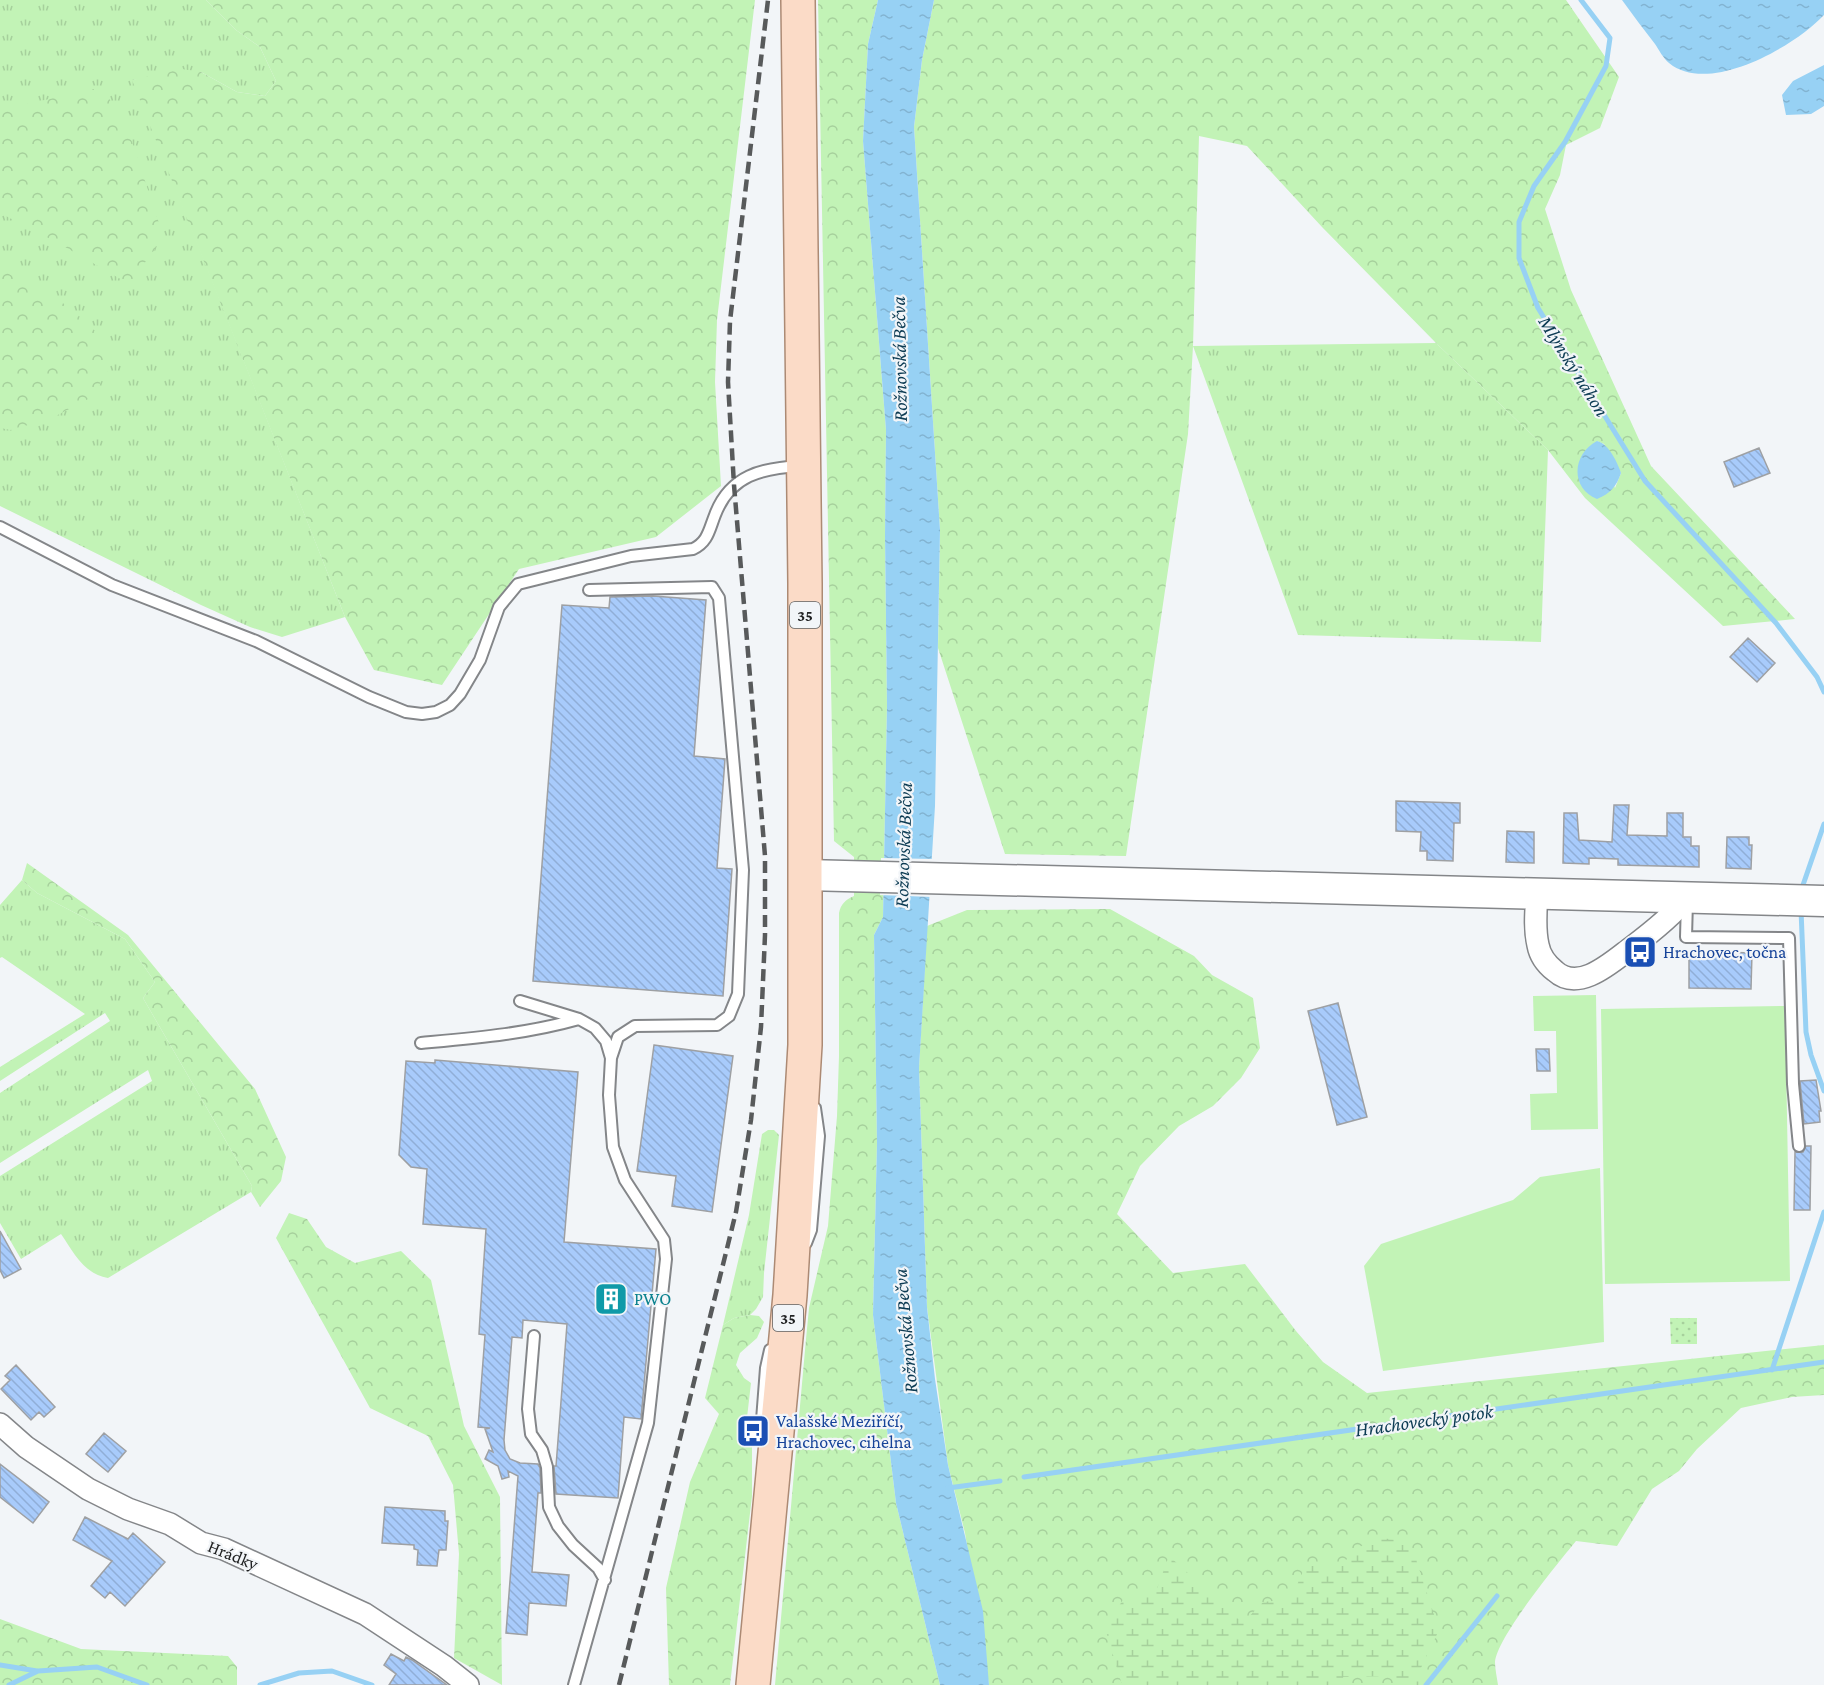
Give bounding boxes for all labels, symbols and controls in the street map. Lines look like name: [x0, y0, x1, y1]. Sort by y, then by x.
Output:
water label: Rožnovská Bečva: [887, 296, 911, 422]
water label: Mlýnský náhon: [1533, 311, 1614, 421]
road number: 35: [790, 602, 820, 628]
water label: Rožnovská Bečva: [890, 782, 916, 908]
bus stop icon: Hrachovec, točna: [1622, 934, 1658, 970]
place label: Hrachovec, točna: [1663, 942, 1786, 962]
water label: Rožnovská Bečva: [889, 1268, 921, 1394]
building icon: PWO: [593, 1281, 629, 1317]
place label: PWO: [634, 1289, 671, 1309]
road number: 35: [773, 1305, 803, 1331]
water label: Hrachovecký potok: [1354, 1399, 1496, 1442]
place label: Valašské Meziříčí, Hrachovec, cihelna: [776, 1411, 912, 1452]
bus stop icon: Valašské Meziříčí, Hrachovec, cihelna: [735, 1413, 771, 1449]
street label: Hrádky: [205, 1536, 262, 1574]

